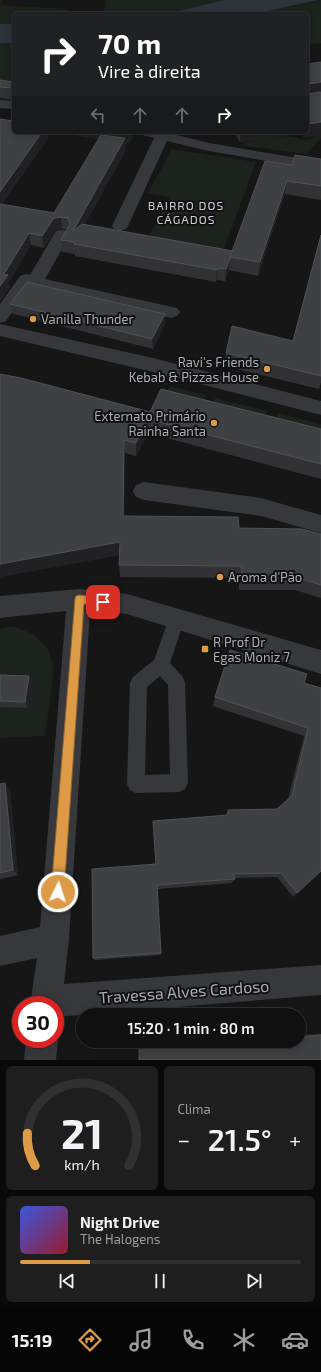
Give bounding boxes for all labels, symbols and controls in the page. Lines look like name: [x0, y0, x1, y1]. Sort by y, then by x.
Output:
text: 70 m: [98, 26, 161, 60]
icon: right: [32, 28, 84, 80]
text: Vire à direita: [98, 60, 201, 82]
icon: left: [87, 104, 109, 126]
icon: ahead: [129, 104, 151, 126]
icon: ahead: [171, 104, 193, 126]
icon: right: [213, 104, 235, 126]
district label: BAIRRO DOS CÁGADOS: [148, 198, 224, 226]
place label: Vanilla Thunder: [41, 311, 134, 327]
marker: Vanilla Thunder: [28, 314, 38, 324]
place label: Ravi's Friends Kebab & Pizzas House: [129, 354, 259, 385]
marker: Ravi's Friends Kebab & Pizzas House: [262, 364, 272, 374]
place label: Externato Primário Rainha Santa: [94, 408, 206, 439]
marker: Externato Primário Rainha Santa: [209, 418, 219, 428]
place label: Aroma d'Pão: [228, 569, 302, 585]
marker: Aroma d'Pão: [215, 572, 225, 582]
pin: [86, 585, 120, 619]
icon: arrive: [92, 591, 114, 613]
place label: R Prof Dr Egas Moniz 7: [213, 634, 290, 665]
marker: R Prof Dr Egas Moniz 7: [200, 644, 210, 654]
position arrow: [37, 871, 79, 913]
street label: Travessa Alves Cardoso: [98, 976, 270, 1006]
speed limit sign: 30: [12, 996, 64, 1048]
text: 15:20 · 1 min · 80 m: [127, 1019, 255, 1037]
text: Clima: [178, 1101, 211, 1117]
text: 21: [61, 1107, 103, 1157]
text: 21.5°: [208, 1121, 272, 1157]
text: −: [178, 1126, 190, 1152]
text: +: [289, 1126, 301, 1152]
text: km/h: [64, 1156, 99, 1173]
text: Night Drive: [80, 1213, 160, 1231]
text: The Halogens: [80, 1231, 160, 1247]
icon: previous: [56, 1270, 78, 1292]
icon: pause: [149, 1270, 171, 1292]
icon: next: [243, 1270, 265, 1292]
icon: directions: [76, 1326, 104, 1354]
icon: music: [127, 1326, 155, 1354]
icon: phone: [179, 1326, 207, 1354]
icon: climate: [230, 1326, 258, 1354]
icon: car: [281, 1326, 309, 1354]
text: 15:19: [12, 1329, 52, 1351]

